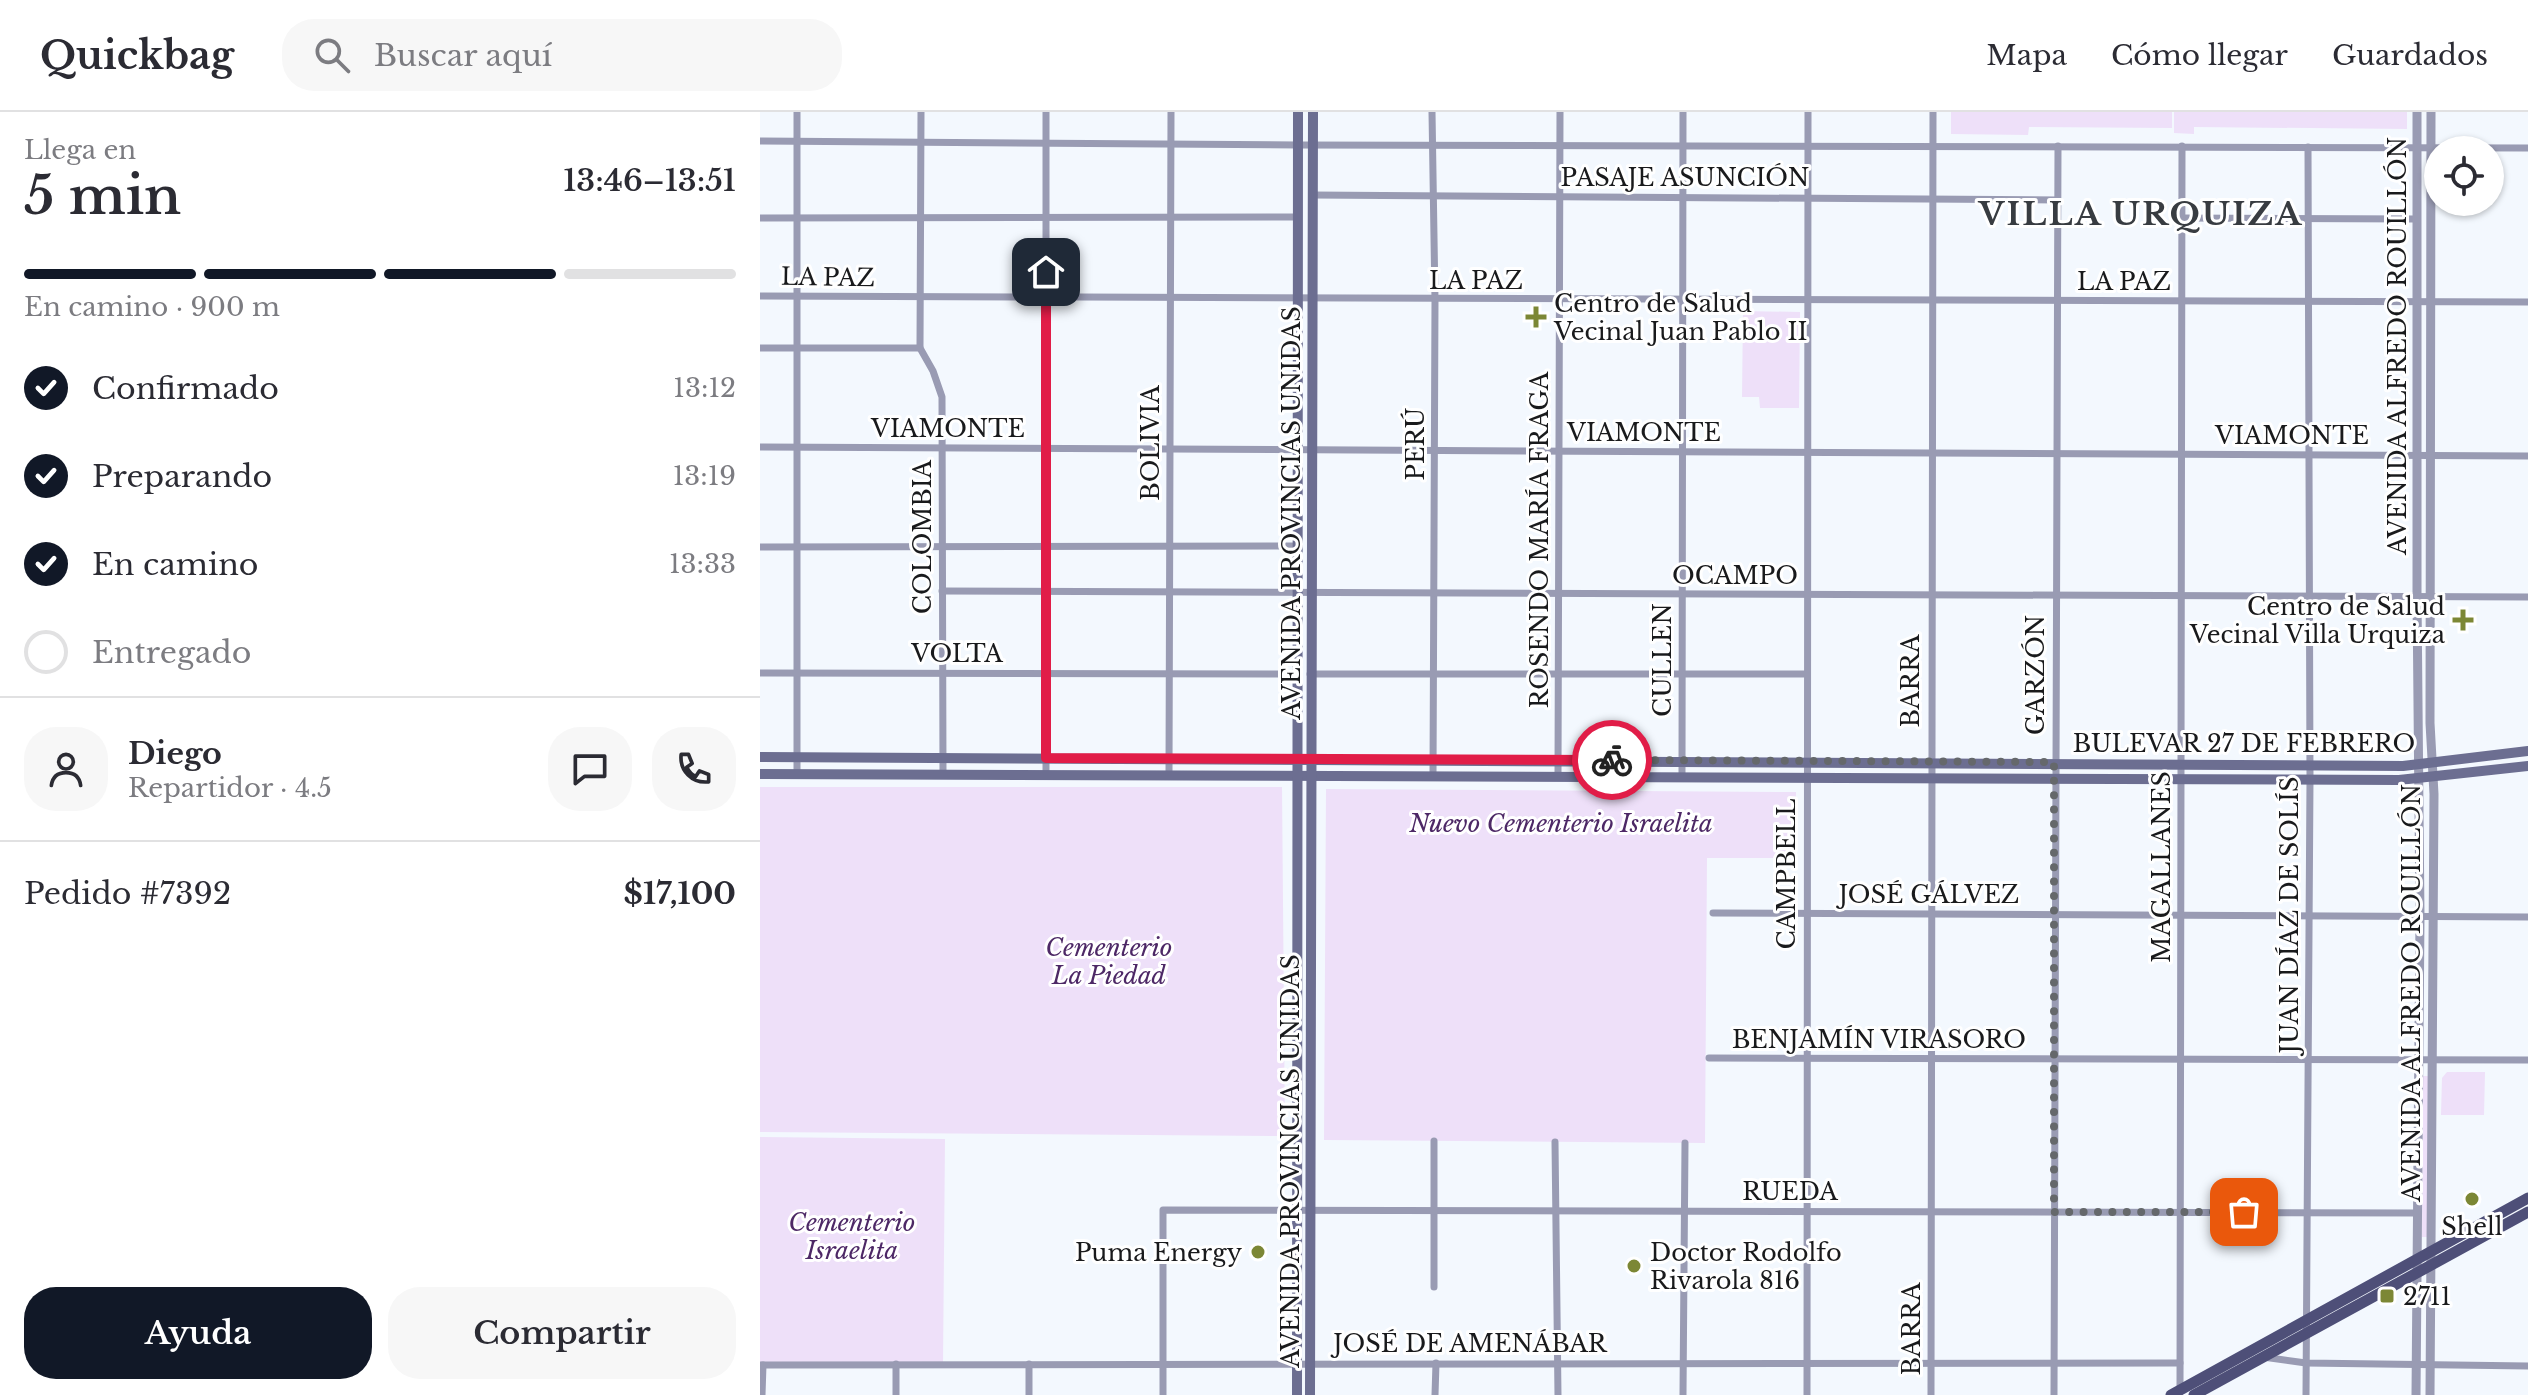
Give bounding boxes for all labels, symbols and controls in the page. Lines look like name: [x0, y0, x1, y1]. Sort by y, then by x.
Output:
search box: [282, 19, 842, 91]
text: Quickbag: [40, 32, 234, 79]
icon: search: [310, 33, 354, 77]
text: Buscar aquí: [374, 37, 552, 74]
text: Mapa: [1986, 38, 2067, 73]
text: Cómo llegar: [2111, 38, 2288, 73]
text: Guardados: [2332, 38, 2488, 73]
text: Llega en: [24, 134, 136, 166]
map controls: [2424, 136, 2504, 216]
button: locate: [2424, 136, 2504, 216]
street label: AVENIDA ALFREDO ROUILLÓN: [2383, 137, 2412, 556]
text: 13:46–13:51: [563, 162, 736, 199]
street label: PASAJE ASUNCIÓN: [1561, 163, 1809, 192]
text: 5 min: [24, 164, 181, 228]
district label: VILLA URQUIZA: [1978, 194, 2303, 234]
pin: [1012, 238, 1080, 306]
icon: home: [1024, 250, 1068, 294]
street label: LA PAZ: [781, 262, 875, 292]
street label: LA PAZ: [1429, 266, 1523, 295]
street label: LA PAZ: [2077, 267, 2171, 296]
place label: Centro de Salud Vecinal Juan Pablo II: [1553, 289, 1807, 346]
text: En camino · 900 m: [24, 291, 280, 323]
street label: AVENIDA PROVINCIAS UNIDAS: [1277, 306, 1306, 721]
marker: Centro de Salud Vecinal Juan Pablo II: [1525, 306, 1547, 328]
icon: check: [24, 366, 68, 410]
text: Confirmado: [92, 370, 279, 407]
street label: ROSENDO MARÍA FRAGA: [1525, 371, 1554, 708]
text: 13:12: [673, 372, 736, 404]
street label: BOLIVIA: [1136, 385, 1165, 501]
street label: PERÚ: [1400, 408, 1430, 480]
street label: VIAMONTE: [870, 414, 1025, 443]
street label: VIAMONTE: [1566, 418, 1721, 447]
street label: VIAMONTE: [2214, 421, 2369, 450]
icon: check: [24, 454, 68, 498]
text: Preparando: [92, 458, 272, 495]
street label: COLOMBIA: [908, 459, 937, 614]
text: 13:19: [673, 460, 736, 492]
icon: check: [24, 542, 68, 586]
text: En camino: [92, 546, 258, 583]
text: 13:33: [669, 548, 736, 580]
street label: OCAMPO: [1672, 561, 1798, 590]
place label: Centro de Salud Vecinal Villa Urquiza: [2189, 592, 2446, 649]
street label: CULLEN: [1648, 603, 1677, 717]
marker: Centro de Salud Vecinal Villa Urquiza: [2452, 609, 2474, 631]
street label: GARZÓN: [2021, 615, 2050, 735]
text: Entregado: [92, 634, 251, 671]
street label: BARRA: [1896, 634, 1925, 727]
street label: VOLTA: [910, 639, 1003, 668]
courier: [1572, 720, 1652, 800]
button: person: [24, 727, 108, 811]
button: chat: [548, 727, 632, 811]
button: phone: [652, 727, 736, 811]
street label: BULEVAR 27 DE FEBRERO: [2073, 729, 2415, 758]
text: Diego: [128, 735, 222, 772]
icon: bike: [1590, 738, 1634, 782]
street label: MAGALLANES: [2147, 771, 2176, 963]
text: Repartidor · 4.5: [128, 772, 332, 804]
street label: JUAN DÍAZ DE SOLÍS: [2275, 777, 2304, 1056]
street label: AVENIDA ALFREDO ROUILLÓN: [2397, 784, 2426, 1203]
street label: CAMPBELL: [1772, 798, 1801, 950]
park label: Nuevo Cementerio Israelita: [1408, 809, 1713, 838]
text: Pedido #7392: [24, 875, 231, 912]
text: $17,100: [624, 875, 736, 912]
street label: JOSÉ GÁLVEZ: [1836, 880, 2019, 909]
park label: Cementerio La Piedad: [1046, 933, 1172, 990]
street label: AVENIDA PROVINCIAS UNIDAS: [1276, 954, 1305, 1369]
street label: BENJAMÍN VIRASORO: [1732, 1025, 2026, 1054]
street label: RUEDA: [1742, 1177, 1838, 1206]
pin: [2210, 1178, 2278, 1246]
icon: bag: [2222, 1190, 2266, 1234]
marker: Shell: [2463, 1190, 2481, 1208]
park label: Cementerio Israelita: [789, 1208, 915, 1265]
place label: Shell: [2441, 1212, 2503, 1241]
place label: Puma Energy: [1075, 1238, 1243, 1267]
place label: Doctor Rodolfo Rivarola 816: [1650, 1238, 1842, 1295]
marker: Puma Energy: [1249, 1243, 1267, 1261]
marker: Doctor Rodolfo Rivarola 816: [1625, 1257, 1643, 1275]
street label: BARRA: [1897, 1282, 1926, 1375]
place label: 2711: [2403, 1282, 2451, 1311]
button: Ayuda: [24, 1287, 372, 1379]
button: Compartir: [388, 1287, 736, 1379]
marker: 2711: [2378, 1287, 2396, 1305]
street label: JOSÉ DE AMENÁBAR: [1330, 1329, 1608, 1358]

